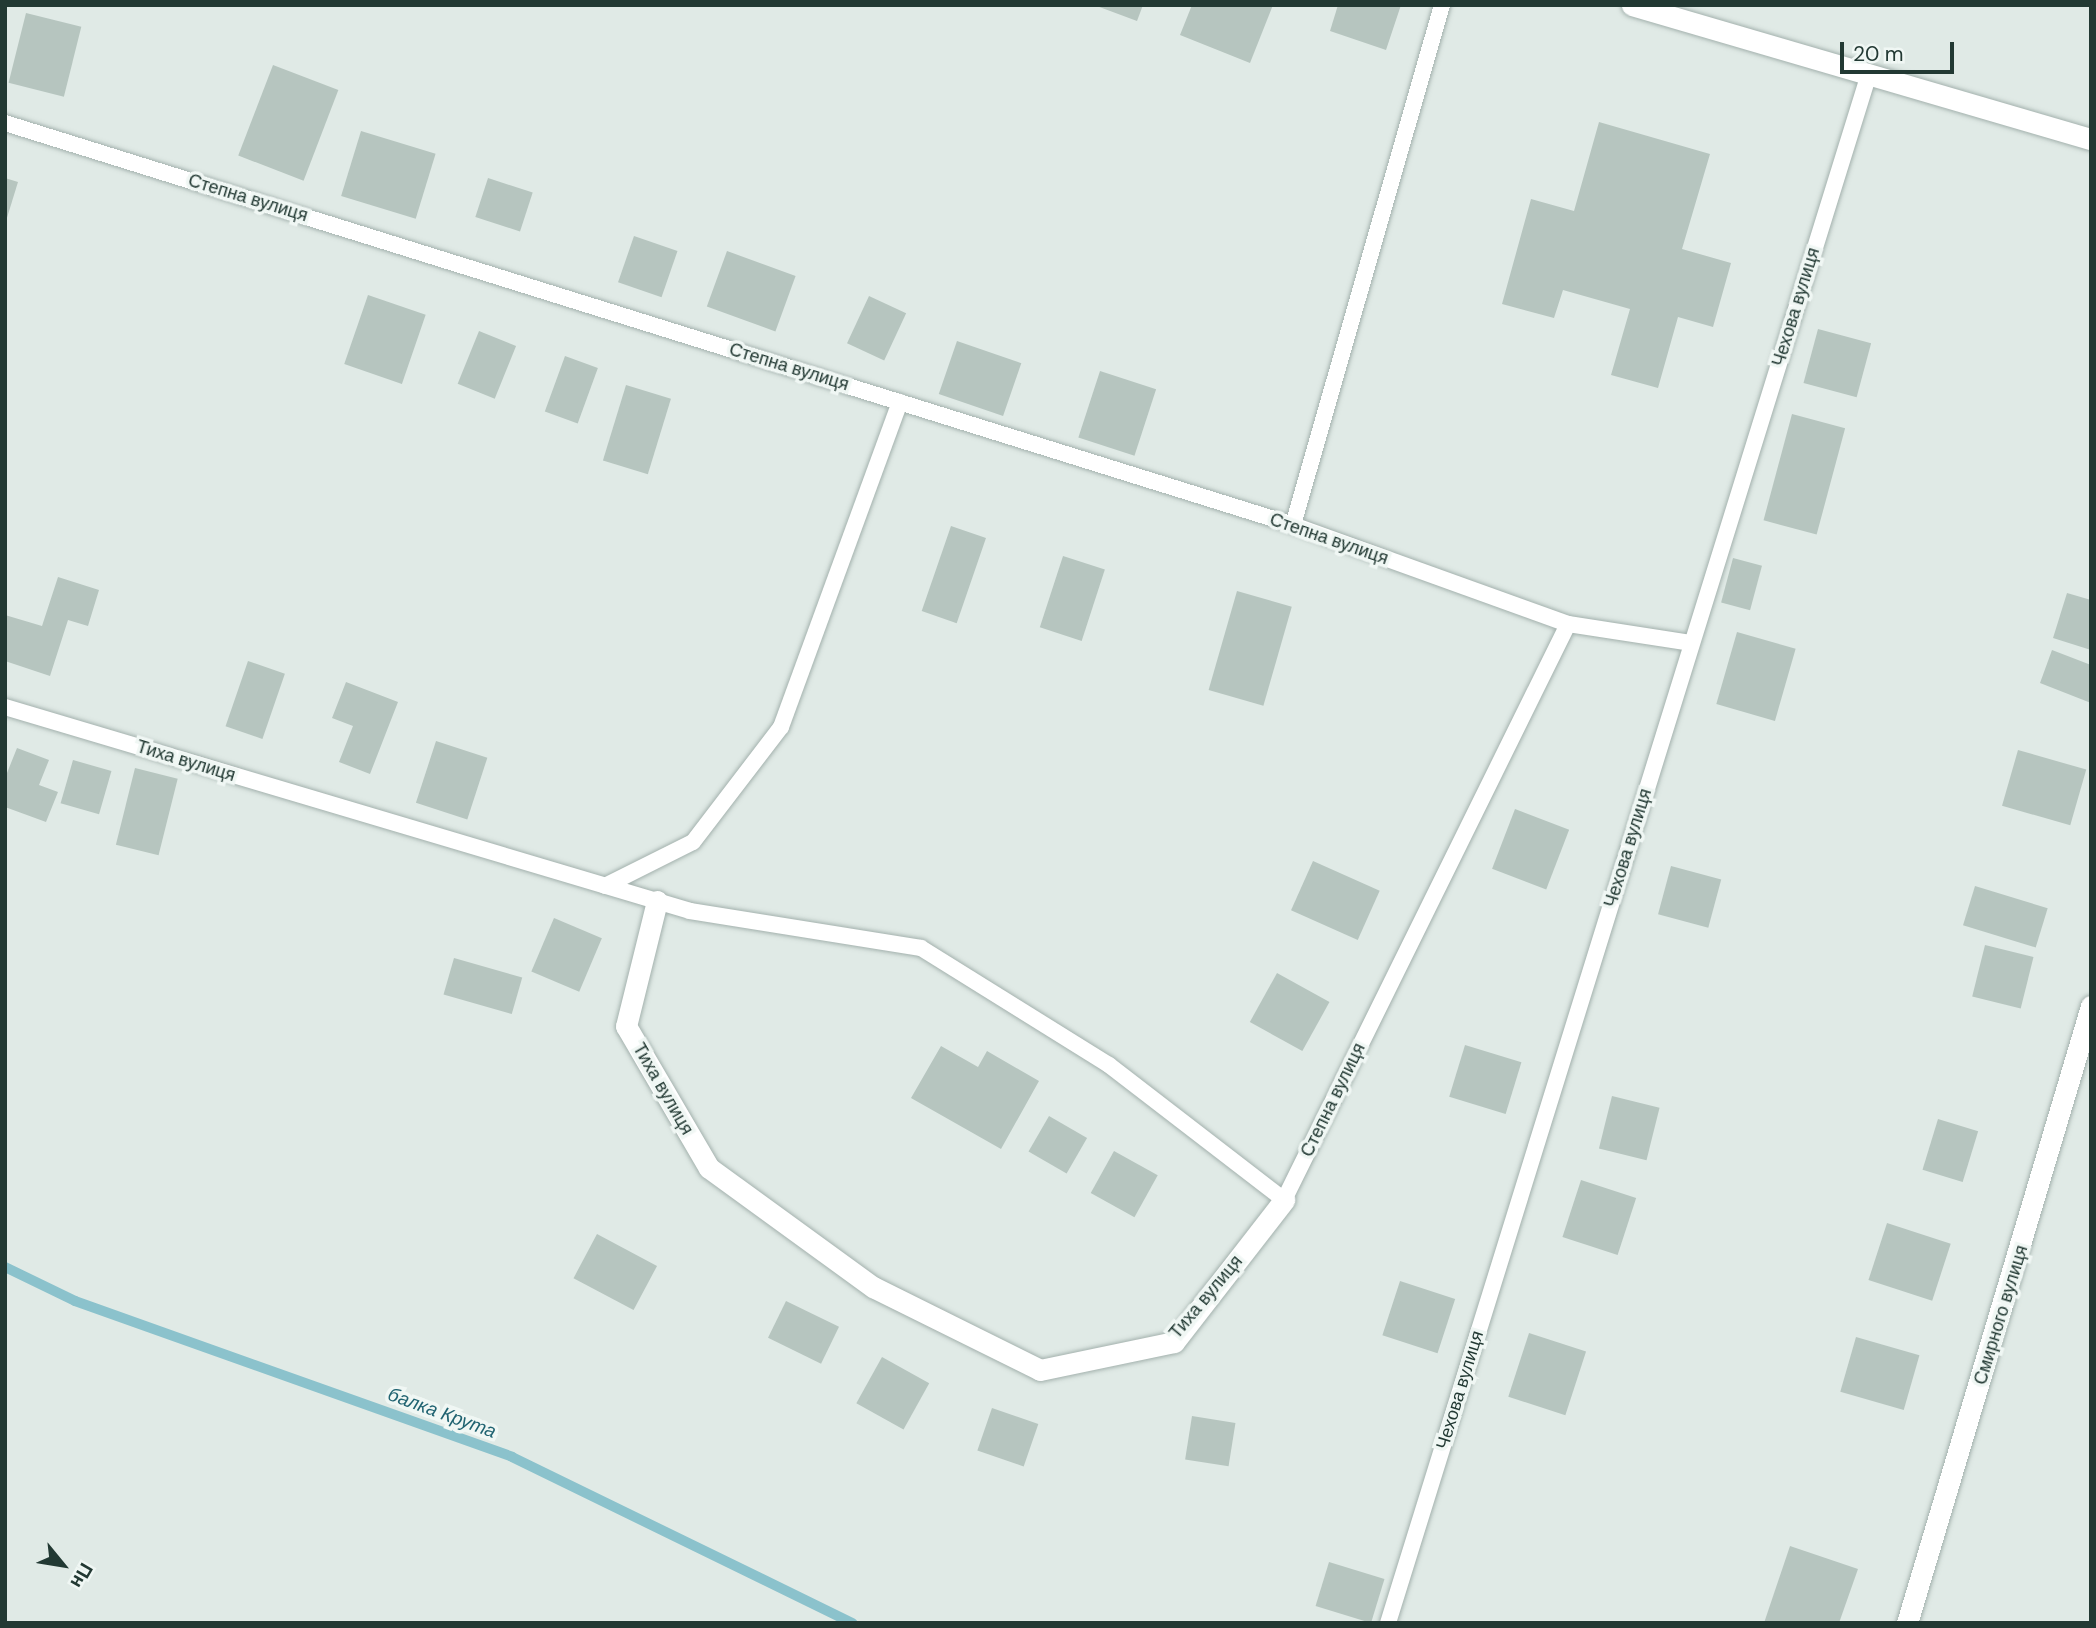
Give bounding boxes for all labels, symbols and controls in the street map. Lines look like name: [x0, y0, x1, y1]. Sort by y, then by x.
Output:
scale bar: [1844, 28, 1958, 72]
text: 20 m: [1853, 40, 1904, 68]
street label: Степна вулиця: [186, 170, 310, 226]
street label: Чехова вулиця: [1768, 245, 1824, 369]
street label: Степна вулиця: [727, 339, 851, 395]
street label: Степна вулиця: [1267, 509, 1391, 569]
street label: Тиха вулиця: [134, 736, 238, 786]
street label: Чехова вулиця: [1600, 786, 1656, 910]
street label: Тиха вулиця: [628, 1039, 698, 1139]
street label: Степна вулиця: [1296, 1040, 1370, 1160]
street label: Смирного вулиця: [1970, 1243, 2032, 1387]
street label: Тиха вулиця: [1165, 1251, 1247, 1343]
street label: Чехова вулиця: [1432, 1328, 1488, 1452]
water label: балка Крута: [385, 1383, 499, 1443]
north arrow: [28, 1530, 98, 1600]
text: Пн: [65, 1559, 99, 1593]

